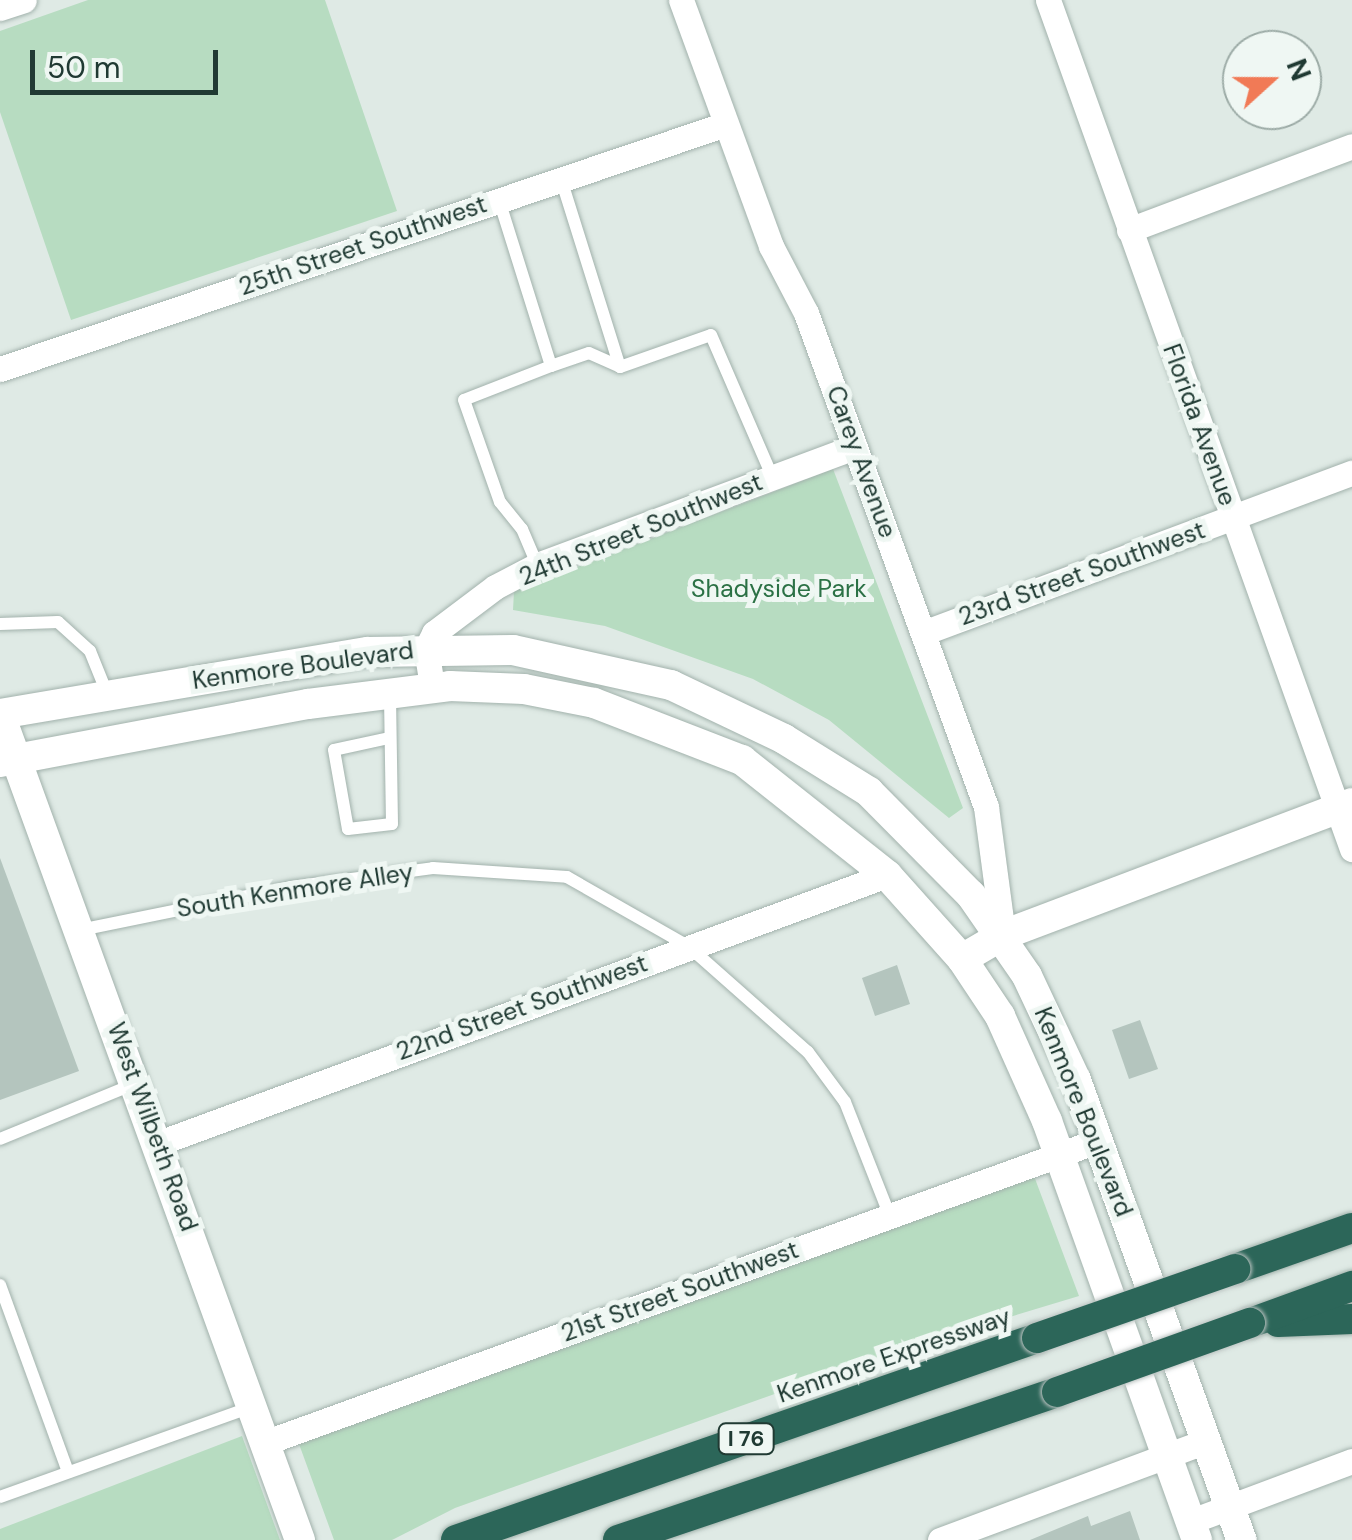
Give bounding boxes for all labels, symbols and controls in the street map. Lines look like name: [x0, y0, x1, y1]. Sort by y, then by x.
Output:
scale bar: [35, 30, 222, 92]
north arrow: [1222, 30, 1322, 130]
text: 50 m: [47, 48, 121, 87]
text: N: [1278, 54, 1320, 86]
street label: 25th Street Southwest: [235, 189, 491, 303]
street label: Florida Avenue: [1156, 340, 1242, 510]
street label: Carey Avenue: [820, 382, 902, 542]
street label: 24th Street Southwest: [515, 467, 767, 593]
street label: 23rd Street Southwest: [955, 515, 1209, 633]
park label: Shadyside Park: [691, 574, 867, 604]
street label: Kenmore Boulevard: [190, 636, 416, 696]
street label: South Kenmore Alley: [175, 858, 415, 924]
street label: 22nd Street Southwest: [392, 949, 652, 1067]
street label: Kenmore Boulevard: [1027, 1003, 1139, 1221]
street label: West Wilbeth Road: [100, 1019, 204, 1235]
street label: 21st Street Southwest: [557, 1235, 803, 1349]
street label: Kenmore Expressway: [773, 1302, 1015, 1410]
road number: I 76: [716, 1422, 776, 1456]

